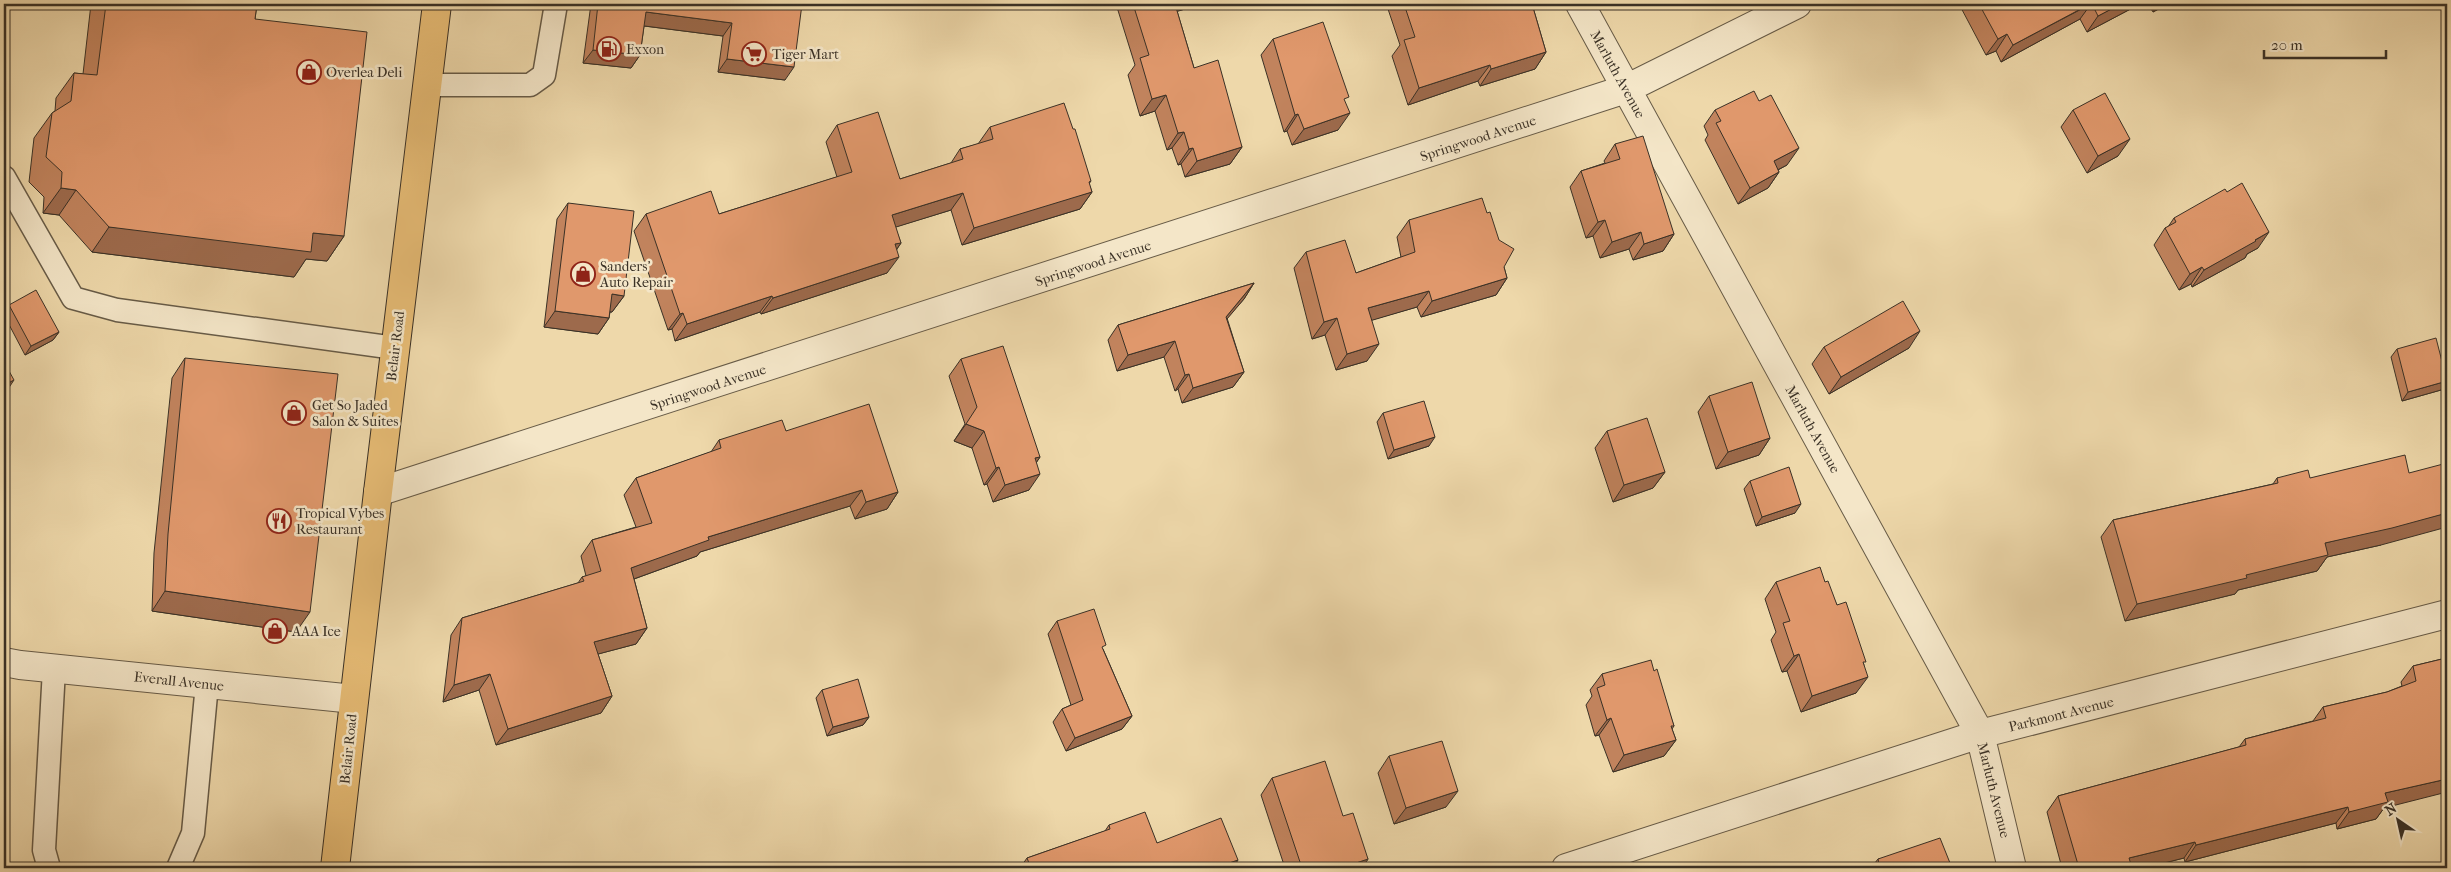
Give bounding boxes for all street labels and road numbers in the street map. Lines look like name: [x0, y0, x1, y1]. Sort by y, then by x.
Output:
street label: Marluth Avenue: [1586, 27, 1649, 121]
street label: Springwood Avenue: [1418, 112, 1538, 165]
street label: Springwood Avenue: [1033, 237, 1153, 290]
street label: Belair Road: [383, 310, 408, 382]
street label: Springwood Avenue: [648, 361, 768, 414]
street label: Marluth Avenue: [1781, 382, 1844, 476]
street label: Everall Avenue: [133, 668, 225, 695]
street label: Parkmont Avenue: [2007, 693, 2115, 736]
street label: Belair Road: [336, 713, 361, 785]
street label: Marluth Avenue: [1973, 741, 2014, 840]

